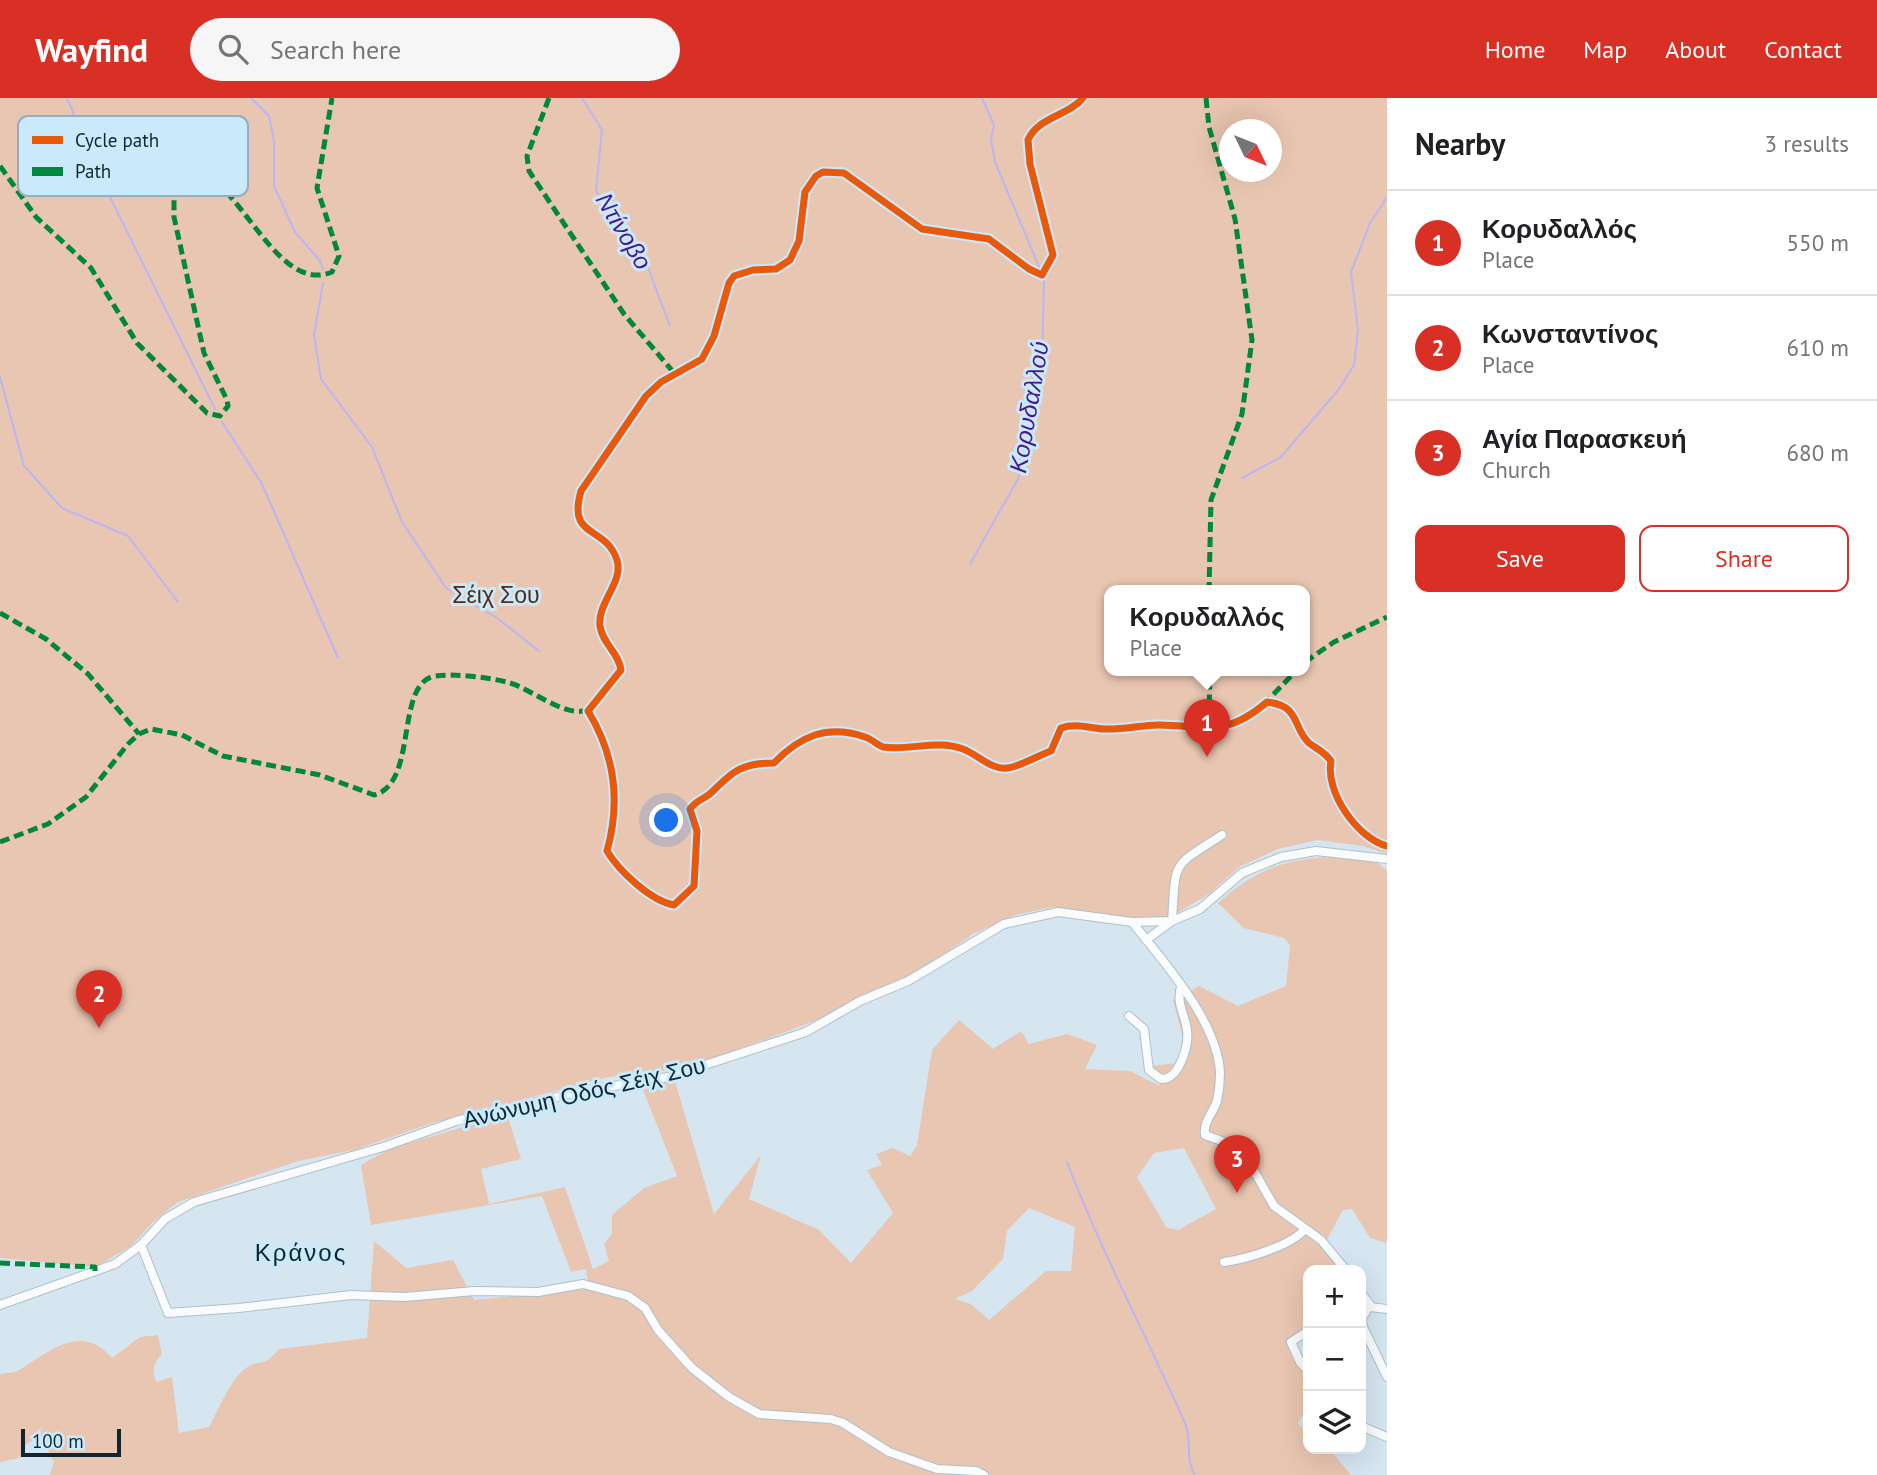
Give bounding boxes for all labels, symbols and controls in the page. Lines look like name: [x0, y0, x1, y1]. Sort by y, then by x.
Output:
search box: [190, 18, 680, 81]
text: Wayfind: [35, 28, 148, 71]
icon: search: [214, 30, 252, 68]
text: Search here: [270, 33, 401, 66]
text: Home: [1485, 34, 1545, 65]
text: Map: [1583, 34, 1627, 65]
text: About: [1665, 34, 1726, 65]
text: Contact: [1764, 34, 1842, 65]
legend: [18, 116, 248, 196]
north arrow: [1219, 119, 1282, 182]
text: Nearby: [1415, 124, 1505, 163]
text: Cycle path: [75, 128, 159, 152]
text: 3 results: [1765, 129, 1849, 158]
text: Path: [75, 159, 111, 183]
water label: Ντίνοβο: [589, 187, 659, 275]
text: Κορυδαλλός: [1482, 212, 1637, 245]
text: 1: [1431, 228, 1445, 257]
text: 550 m: [1787, 228, 1849, 257]
text: Place: [1482, 245, 1535, 274]
text: Κωνσταντίνος: [1482, 317, 1658, 350]
text: 2: [1431, 333, 1445, 362]
text: 610 m: [1787, 333, 1849, 362]
water label: Κορυδαλλού: [1002, 339, 1056, 475]
text: Place: [1482, 350, 1535, 379]
text: Αγία Παρασκευή: [1482, 422, 1687, 455]
text: 3: [1431, 438, 1445, 467]
text: 680 m: [1787, 438, 1849, 467]
text: Church: [1482, 455, 1551, 484]
button: Save: [1415, 525, 1625, 592]
button: Share: [1639, 525, 1849, 592]
park label: Σέιχ Σου: [452, 580, 540, 609]
popup: [1104, 585, 1310, 676]
text: Κορυδαλλός: [1129, 600, 1285, 633]
text: Place: [1129, 633, 1182, 662]
pin: 1: [1184, 699, 1230, 757]
your location: [649, 803, 683, 837]
pin: 2: [76, 970, 122, 1028]
street label: Ανώνυμη Οδός Σέιχ Σου: [460, 1050, 708, 1134]
pin: 3: [1214, 1135, 1260, 1193]
district label: Κράνος: [255, 1237, 347, 1268]
map controls: [1303, 1265, 1366, 1454]
button: +: [1303, 1265, 1366, 1328]
button: −: [1303, 1328, 1366, 1391]
button: layers: [1303, 1391, 1366, 1454]
scale bar: [21, 1426, 121, 1458]
text: 100 m: [32, 1429, 84, 1453]

